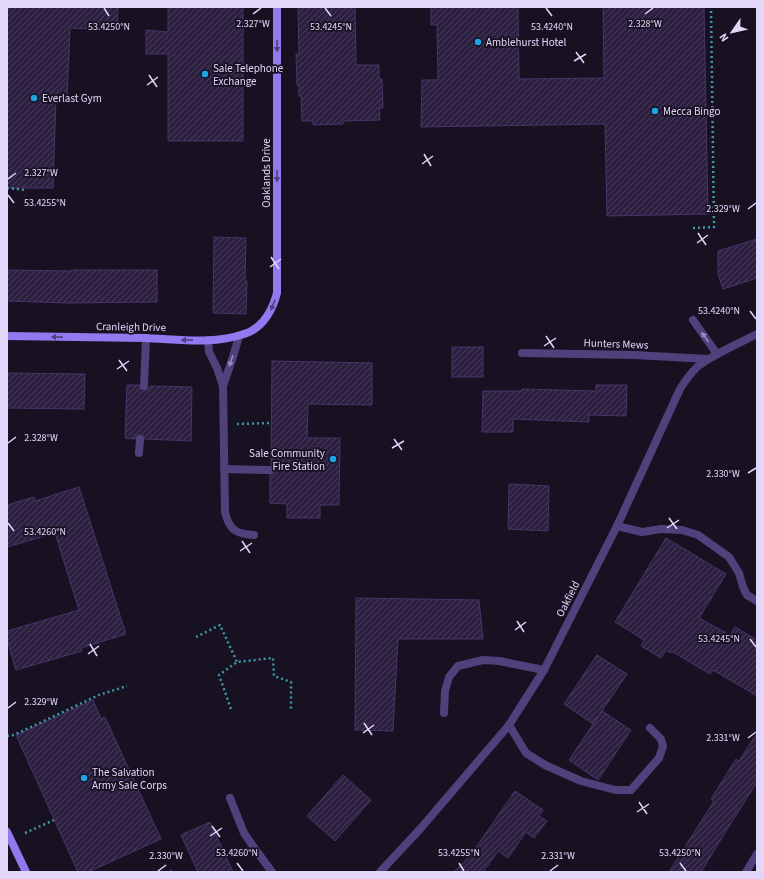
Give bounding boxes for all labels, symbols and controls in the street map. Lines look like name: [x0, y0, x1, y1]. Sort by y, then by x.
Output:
north arrow: [712, 12, 752, 52]
text: 2.327°W: [236, 17, 270, 31]
text: 2.328°W: [628, 17, 662, 31]
text: 53.4250°N: [88, 20, 130, 34]
text: 53.4245°N: [310, 20, 352, 34]
text: 53.4240°N: [531, 20, 573, 34]
text: N: [716, 30, 732, 45]
place label: Amblehurst Hotel: [486, 35, 566, 50]
marker: Amblehurst Hotel: [473, 37, 483, 47]
one-way arrow: [274, 40, 280, 53]
place label: Sale Telephone Exchange: [213, 61, 284, 89]
marker: Sale Telephone Exchange: [200, 69, 210, 79]
place label: Everlast Gym: [42, 91, 102, 106]
marker: Everlast Gym: [29, 93, 39, 103]
place label: Mecca Bingo: [663, 104, 720, 119]
marker: Mecca Bingo: [650, 106, 660, 116]
street label: Oaklands Drive: [259, 138, 274, 208]
text: 2.327°W: [24, 166, 58, 180]
one-way arrow: [274, 170, 280, 183]
text: 53.4255°N: [24, 196, 66, 210]
text: 2.329°W: [706, 202, 740, 216]
one-way arrow: [269, 300, 275, 312]
text: 53.4240°N: [698, 304, 740, 318]
street label: Cranleigh Drive: [96, 319, 167, 335]
one-way arrow: [701, 332, 709, 342]
one-way arrow: [50, 334, 63, 340]
street label: Hunters Mews: [583, 335, 649, 353]
one-way arrow: [181, 336, 193, 343]
one-way arrow: [228, 356, 234, 368]
text: 2.328°W: [24, 431, 58, 445]
place label: Sale Community Fire Station: [249, 446, 325, 474]
marker: Sale Community Fire Station: [328, 454, 338, 464]
text: 2.330°W: [706, 467, 740, 481]
text: 53.4260°N: [24, 525, 66, 539]
street label: Oakfield: [553, 578, 583, 620]
text: 53.4245°N: [698, 632, 740, 646]
text: 2.329°W: [24, 695, 58, 709]
text: 2.331°W: [706, 731, 740, 745]
place label: The Salvation Army Sale Corps: [92, 765, 167, 793]
marker: The Salvation Army Sale Corps: [79, 773, 89, 783]
text: 53.4260°N: [216, 846, 258, 860]
text: 53.4255°N: [438, 846, 480, 860]
text: 53.4250°N: [659, 846, 701, 860]
text: 2.330°W: [149, 849, 183, 863]
text: 2.331°W: [541, 849, 575, 863]

